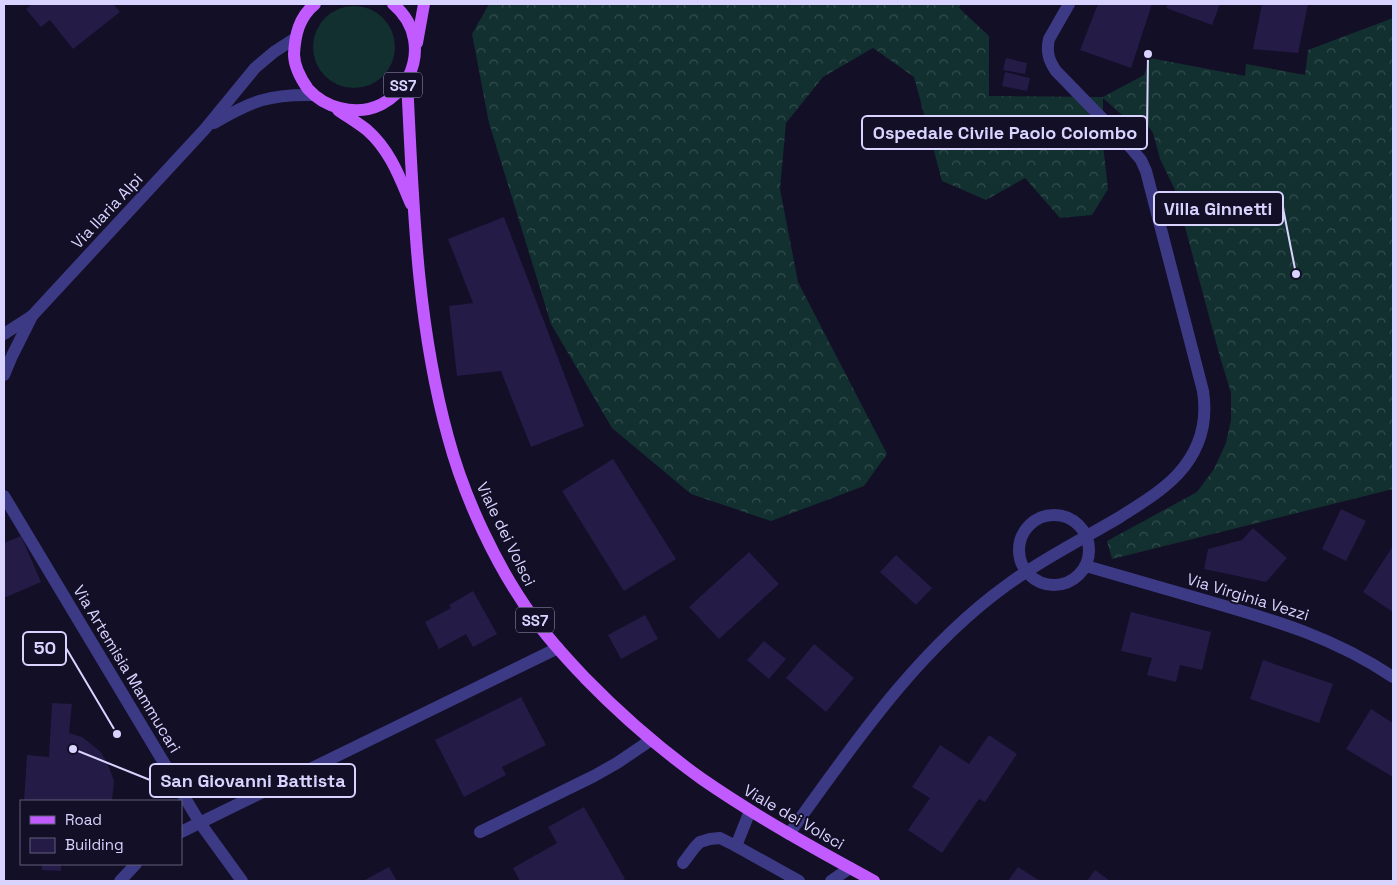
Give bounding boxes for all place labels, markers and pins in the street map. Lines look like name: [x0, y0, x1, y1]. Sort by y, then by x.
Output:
callout: Ospedale Civile Paolo Colombo: [862, 116, 1147, 149]
callout: Villa Ginnetti: [1154, 192, 1283, 225]
callout: 50: [23, 632, 66, 665]
callout: San Giovanni Battista: [150, 764, 355, 797]

